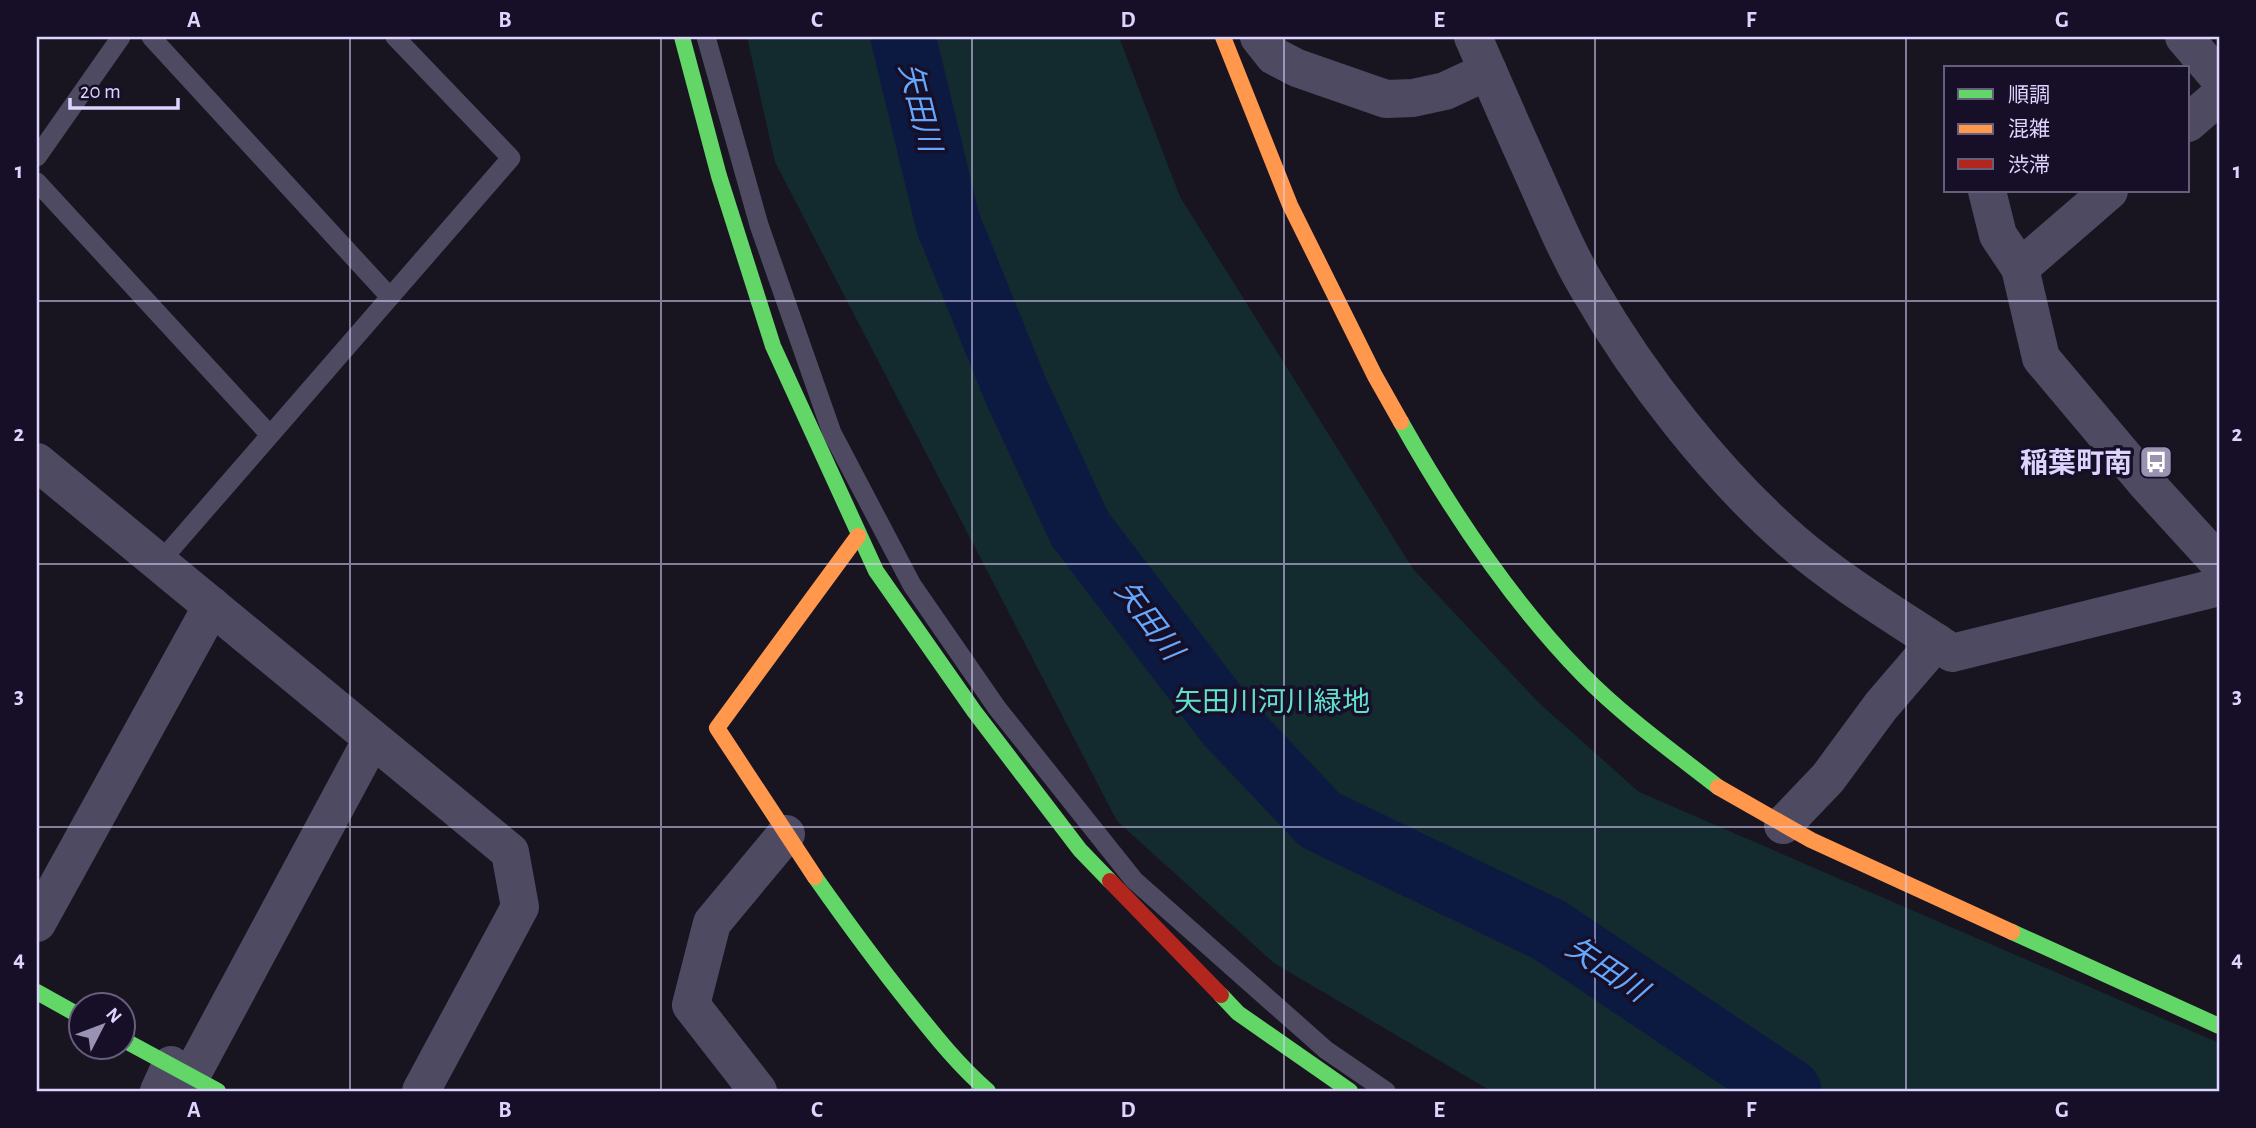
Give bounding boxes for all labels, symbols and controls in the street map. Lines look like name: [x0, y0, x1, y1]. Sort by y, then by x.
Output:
text: A: [187, 9, 201, 32]
text: B: [498, 9, 512, 32]
text: C: [811, 9, 823, 32]
text: D: [1120, 9, 1136, 32]
text: E: [1433, 9, 1445, 32]
text: F: [1746, 9, 1757, 32]
text: G: [2055, 9, 2069, 32]
water label: 矢田川: [894, 59, 947, 157]
scale bar: [70, 66, 178, 110]
legend: [1944, 66, 2190, 192]
text: 20 m: [80, 81, 121, 102]
text: 順調: [2008, 84, 2050, 106]
text: 混雑: [2008, 118, 2050, 140]
text: 渋滞: [2008, 154, 2050, 176]
text: 1: [15, 160, 23, 183]
text: 1: [2233, 160, 2241, 183]
text: 2: [14, 423, 25, 446]
text: 2: [2232, 423, 2243, 446]
bus stop icon: 稲葉町南: [2137, 443, 2175, 481]
place label: 稲葉町南: [2020, 448, 2132, 478]
water label: 矢田川: [1109, 574, 1191, 668]
text: 3: [14, 685, 24, 708]
text: 3: [2232, 685, 2242, 708]
park label: 矢田川河川緑地: [1174, 687, 1370, 717]
water label: 矢田川: [1561, 931, 1656, 1009]
text: 4: [13, 948, 25, 971]
text: 4: [2231, 948, 2243, 971]
north arrow: [66, 992, 136, 1062]
text: N: [102, 1004, 125, 1027]
text: A: [187, 1099, 201, 1122]
text: B: [498, 1099, 512, 1122]
text: C: [811, 1099, 823, 1122]
text: D: [1120, 1099, 1136, 1122]
text: E: [1433, 1099, 1445, 1122]
text: F: [1746, 1099, 1757, 1122]
text: G: [2055, 1099, 2069, 1122]

